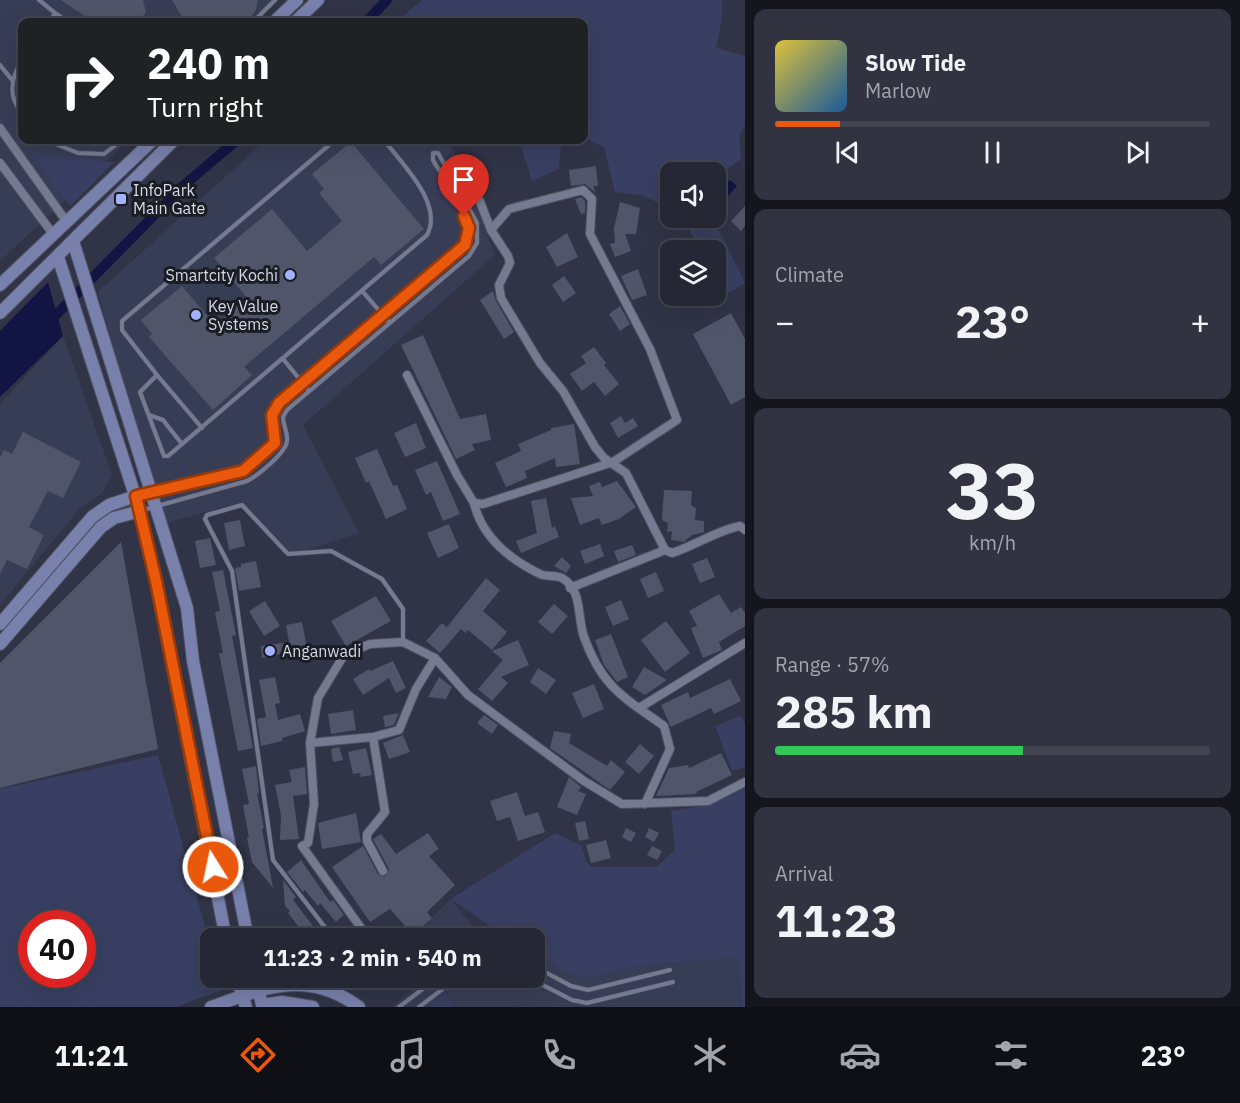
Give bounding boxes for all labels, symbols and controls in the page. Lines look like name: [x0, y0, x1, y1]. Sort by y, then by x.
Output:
text: 240 m: [147, 36, 270, 91]
icon: right: [48, 42, 126, 120]
text: Slow Tide: [865, 48, 966, 77]
text: Marlow: [865, 77, 931, 104]
text: Turn right: [147, 89, 264, 124]
icon: previous: [831, 136, 864, 169]
icon: pause: [976, 136, 1009, 169]
icon: next: [1121, 136, 1154, 169]
pin: [438, 154, 489, 216]
map controls: [660, 162, 726, 306]
button: sound: [660, 162, 726, 228]
icon: arrive: [447, 163, 480, 196]
place label: InfoPark Main Gate: [133, 180, 206, 218]
marker: InfoPark Main Gate: [114, 192, 128, 206]
button: layers: [660, 240, 726, 306]
text: Climate: [775, 261, 844, 288]
place label: Smartcity Kochi: [165, 265, 278, 285]
marker: Smartcity Kochi: [283, 268, 297, 282]
text: 23°: [955, 292, 1030, 350]
place label: Key Value Systems: [208, 296, 278, 334]
text: −: [775, 300, 795, 343]
text: +: [1190, 300, 1210, 343]
marker: Key Value Systems: [189, 308, 203, 322]
text: 33: [946, 439, 1039, 540]
text: km/h: [969, 529, 1016, 556]
place label: Anganwadi: [282, 641, 361, 661]
marker: Anganwadi: [263, 644, 277, 658]
text: Range · 57%: [775, 651, 890, 678]
text: 285 km: [775, 682, 933, 740]
position arrow: [181, 835, 245, 899]
text: Arrival: [775, 860, 833, 887]
text: 11:23: [775, 891, 898, 949]
speed limit sign: 40: [18, 910, 96, 988]
text: 11:23 · 2 min · 540 m: [263, 943, 482, 972]
icon: directions: [237, 1034, 279, 1076]
icon: music: [387, 1034, 429, 1076]
icon: phone: [538, 1034, 580, 1076]
icon: climate: [689, 1034, 731, 1076]
icon: car: [839, 1034, 881, 1076]
icon: filters: [990, 1034, 1032, 1076]
text: 11:21: [54, 1038, 128, 1073]
text: 23°: [1141, 1038, 1186, 1073]

